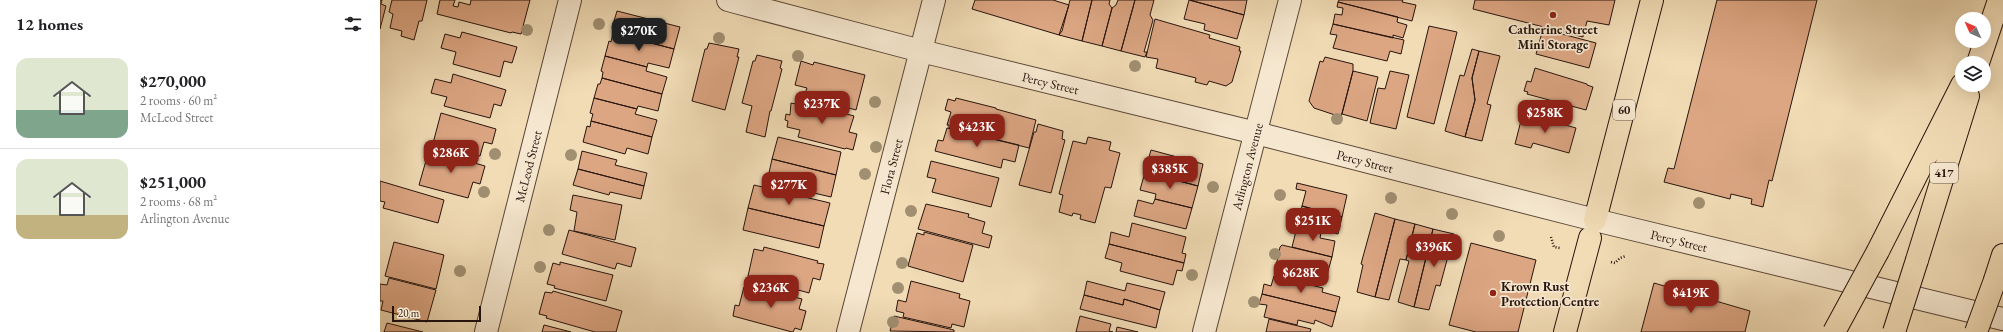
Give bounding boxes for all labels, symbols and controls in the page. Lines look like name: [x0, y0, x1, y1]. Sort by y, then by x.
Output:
marker: Catherine Street Mini Storage: [1548, 10, 1558, 20]
north arrow: [1955, 12, 1991, 48]
map controls: [1955, 12, 1991, 92]
text: 12 homes: [16, 13, 83, 35]
icon: filters: [342, 13, 364, 35]
pin: $270K: [611, 18, 667, 52]
place label: Catherine Street Mini Storage: [1508, 21, 1598, 53]
text: $270K: [621, 22, 657, 39]
button: layers: [1955, 56, 1991, 92]
street label: Percy Street: [1020, 68, 1081, 98]
text: $270,000: [140, 70, 206, 92]
icon: home: [48, 74, 96, 122]
pin: $237K: [794, 91, 850, 125]
text: 2 rooms · 60 m²: [140, 92, 217, 109]
text: $237K: [804, 95, 840, 112]
pin: $258K: [1517, 100, 1573, 134]
road number: 60: [1613, 100, 1635, 120]
text: $258K: [1527, 104, 1563, 121]
text: McLeod Street: [140, 109, 213, 126]
pin: $423K: [949, 114, 1005, 148]
text: $423K: [959, 118, 995, 135]
street label: Arlington Avenue: [1227, 121, 1266, 213]
street label: McLeod Street: [511, 128, 545, 204]
street label: Flora Street: [876, 137, 906, 196]
pin: $286K: [423, 140, 479, 174]
text: $286K: [433, 144, 469, 161]
street label: Percy Street: [1335, 146, 1395, 176]
pin: $385K: [1142, 156, 1198, 190]
text: $385K: [1152, 160, 1188, 177]
road number: 417: [1930, 163, 1958, 183]
text: $251,000: [140, 171, 206, 193]
pin: $277K: [761, 172, 817, 206]
icon: home: [48, 175, 96, 223]
text: $277K: [771, 176, 807, 193]
text: 2 rooms · 68 m²: [140, 193, 217, 210]
pin: $251K: [1285, 208, 1341, 242]
text: Arlington Avenue: [140, 210, 229, 227]
text: $251K: [1295, 212, 1331, 229]
street label: Percy Street: [1649, 225, 1709, 255]
pin: $396K: [1406, 234, 1462, 268]
text: $396K: [1416, 238, 1452, 255]
pin: $628K: [1273, 260, 1329, 294]
text: $628K: [1283, 264, 1319, 281]
pin: $236K: [743, 275, 799, 309]
place label: Krown Rust Protection Centre: [1501, 278, 1600, 310]
text: $236K: [753, 279, 789, 296]
pin: $419K: [1663, 280, 1719, 314]
text: $419K: [1673, 284, 1709, 301]
marker: Krown Rust Protection Centre: [1488, 288, 1498, 298]
scale bar: [392, 304, 481, 323]
text: 20 m: [398, 306, 419, 320]

